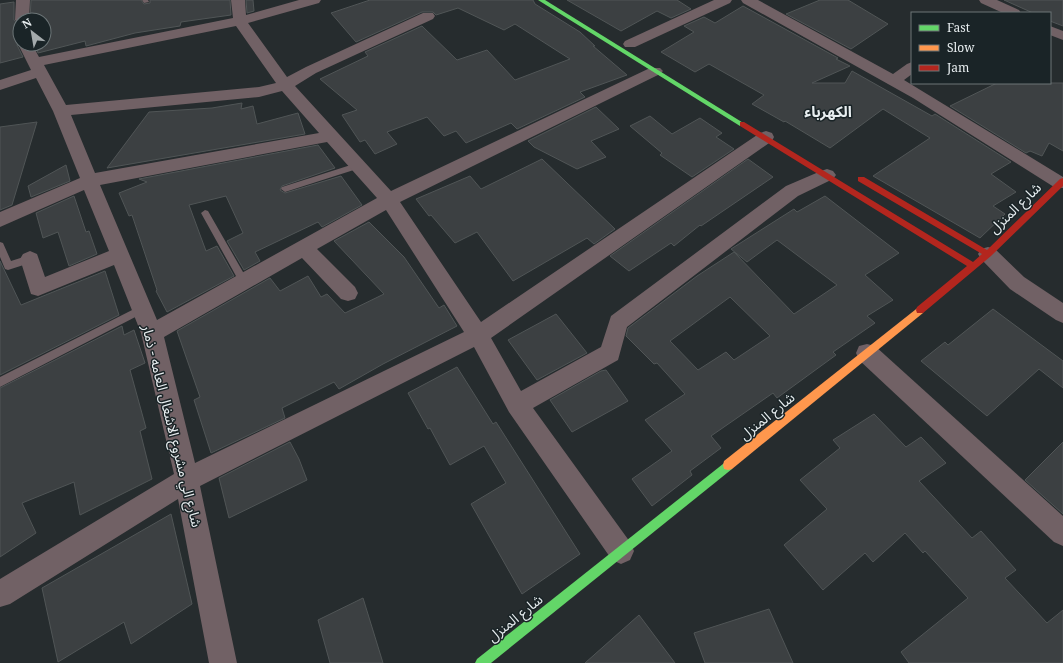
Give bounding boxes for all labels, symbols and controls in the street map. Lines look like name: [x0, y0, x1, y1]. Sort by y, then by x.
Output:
north arrow: [12, 12, 52, 52]
legend: [911, 12, 1051, 84]
text: N: [19, 14, 34, 32]
text: Fast: [947, 19, 970, 36]
text: Slow: [947, 39, 975, 56]
text: Jam: [946, 59, 969, 76]
district label: الكهرباء: [804, 101, 852, 121]
street label: شارع المنزل: [984, 178, 1046, 239]
street label: شارع الي مشروع الاشغال العامه - ذمار: [136, 322, 207, 530]
street label: شارع المنزل: [735, 387, 800, 445]
street label: شارع المنزل: [483, 589, 548, 647]

